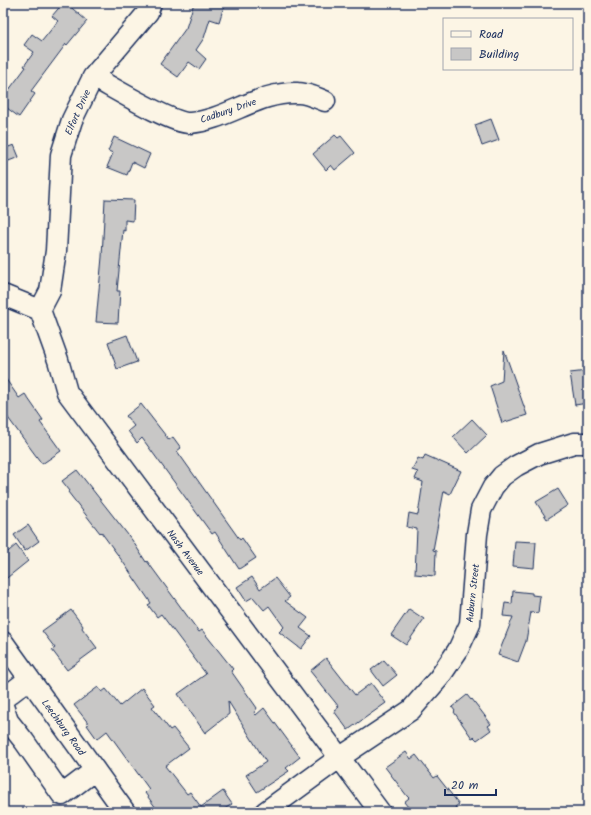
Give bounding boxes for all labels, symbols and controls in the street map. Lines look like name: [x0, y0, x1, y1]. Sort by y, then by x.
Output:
legend: [443, 18, 573, 70]
text: Road: [479, 25, 504, 44]
text: Building: [479, 45, 519, 64]
street label: Elfort Drive: [61, 86, 95, 138]
street label: Cadbury Drive: [198, 94, 259, 128]
street label: Nash Avenue: [162, 526, 208, 580]
street label: Auburn Street: [462, 563, 484, 623]
street label: Leechburg Road: [37, 696, 90, 760]
scale bar: [445, 771, 496, 797]
text: 20 m: [451, 776, 479, 795]

